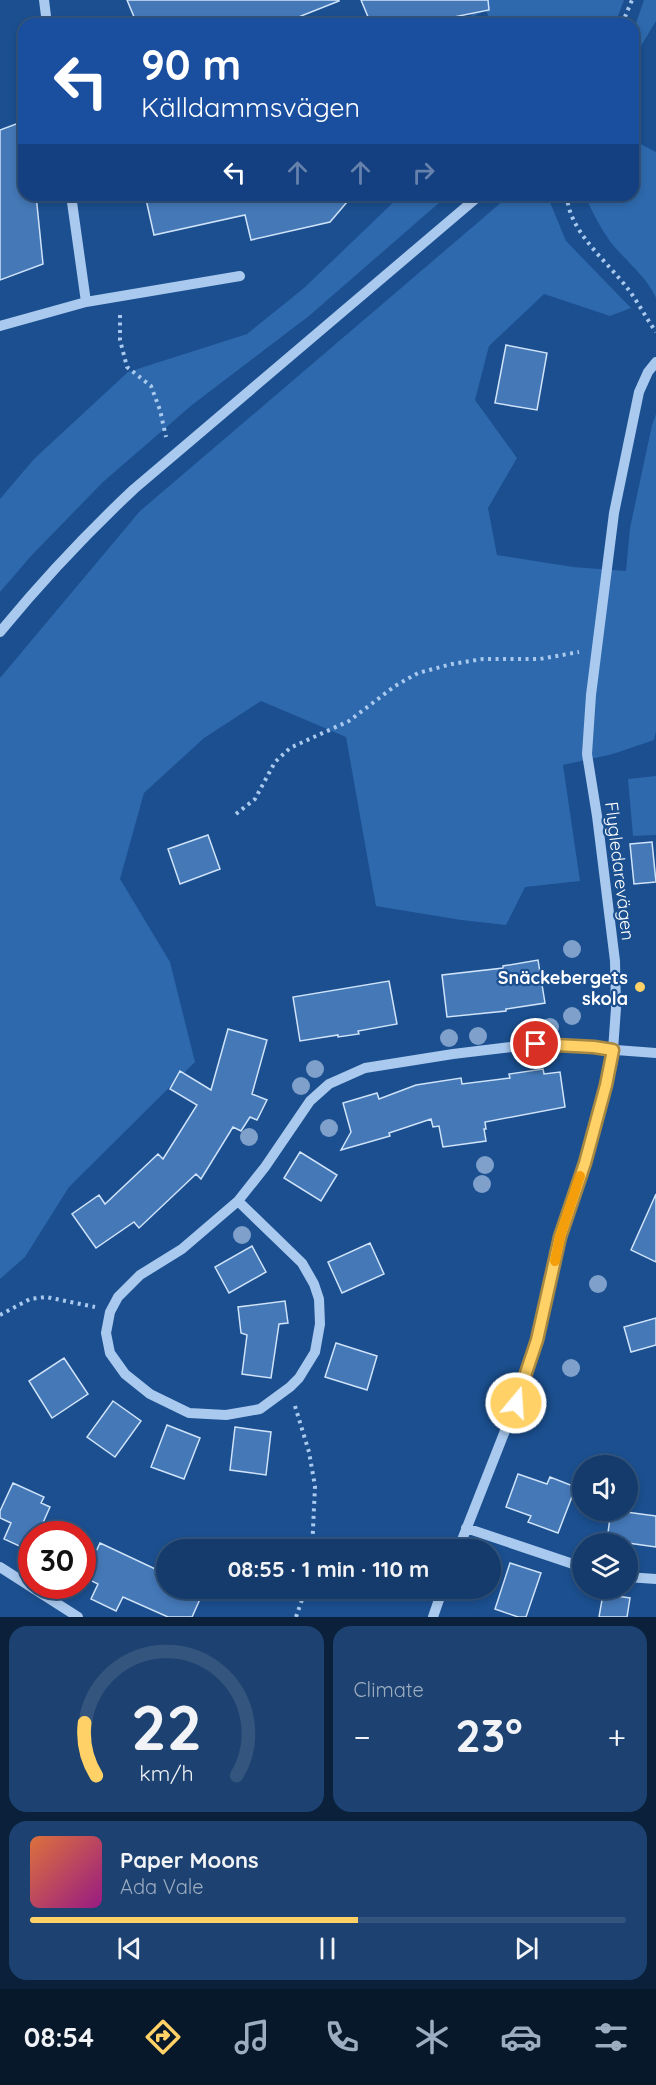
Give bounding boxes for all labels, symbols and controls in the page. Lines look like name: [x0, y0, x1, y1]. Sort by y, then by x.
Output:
text: 90 m: [141, 38, 241, 91]
icon: left: [42, 42, 120, 120]
text: Källdammsvägen: [141, 90, 360, 124]
icon: left: [218, 156, 251, 189]
icon: ahead: [281, 156, 314, 189]
icon: ahead: [344, 156, 377, 189]
icon: right: [407, 156, 440, 189]
street label: Flygledarevägen: [600, 800, 640, 942]
place label: Snäckebergets skola: [498, 966, 628, 1010]
marker: Snäckebergets skola: [633, 980, 647, 994]
pin: [510, 1018, 561, 1069]
icon: arrive: [519, 1027, 552, 1060]
position arrow: [484, 1371, 548, 1435]
map controls: [572, 1455, 638, 1599]
button: sound: [572, 1455, 638, 1521]
speed limit sign: 30: [18, 1521, 96, 1599]
button: layers: [572, 1533, 638, 1599]
text: 08:55 · 1 min · 110 m: [228, 1555, 429, 1583]
text: Climate: [354, 1677, 424, 1702]
text: 22: [131, 1688, 202, 1766]
text: 23°: [455, 1707, 523, 1763]
text: −: [354, 1716, 371, 1757]
text: +: [607, 1716, 626, 1757]
text: km/h: [139, 1760, 193, 1786]
text: Paper Moons: [120, 1846, 259, 1874]
text: Ada Vale: [120, 1874, 204, 1899]
icon: previous: [113, 1932, 146, 1965]
icon: pause: [311, 1932, 344, 1965]
icon: next: [510, 1932, 543, 1965]
icon: directions: [142, 2016, 184, 2058]
icon: music: [231, 2016, 273, 2058]
icon: phone: [321, 2016, 363, 2058]
icon: climate: [411, 2016, 453, 2058]
icon: car: [500, 2016, 542, 2058]
icon: filters: [590, 2016, 632, 2058]
text: 08:54: [24, 2020, 94, 2054]

